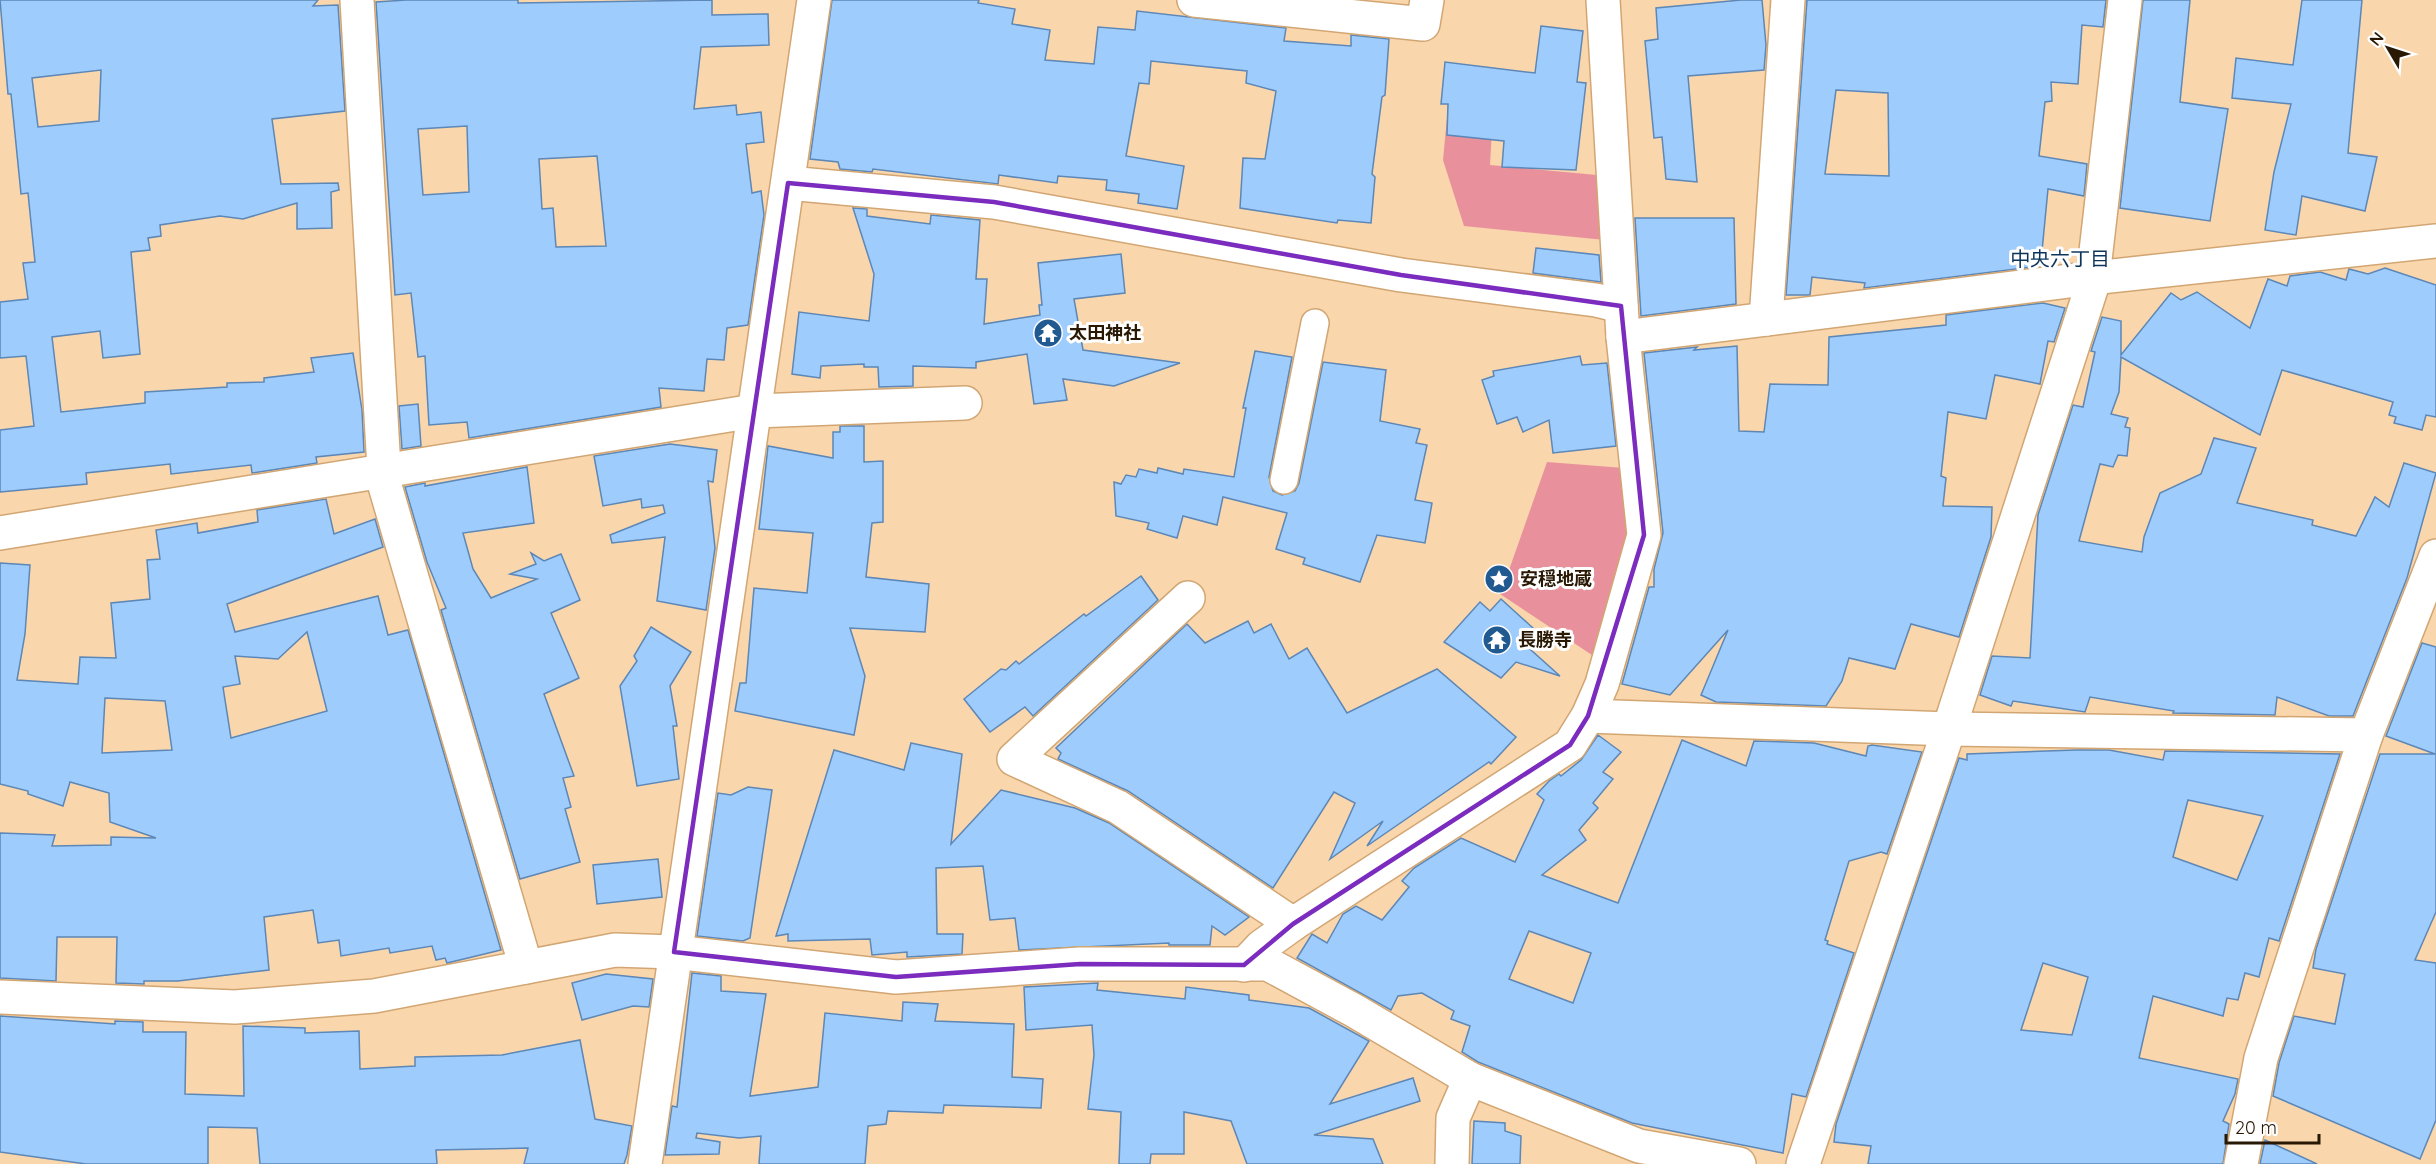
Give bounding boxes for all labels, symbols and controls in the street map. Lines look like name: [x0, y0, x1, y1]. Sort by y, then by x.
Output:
north arrow: [2358, 18, 2418, 78]
text: N: [2365, 28, 2388, 49]
district label: 中央六丁目: [2010, 246, 2110, 271]
temple icon: 太田神社: [1032, 317, 1064, 349]
place label: 太田神社: [1069, 321, 1141, 344]
place icon: 安穏地蔵: [1483, 563, 1515, 595]
place label: 安穏地蔵: [1520, 567, 1592, 590]
temple icon: 長勝寺: [1481, 624, 1513, 656]
place label: 長勝寺: [1518, 628, 1572, 651]
scale bar: [2226, 1107, 2319, 1145]
text: 20 m: [2235, 1116, 2277, 1139]

